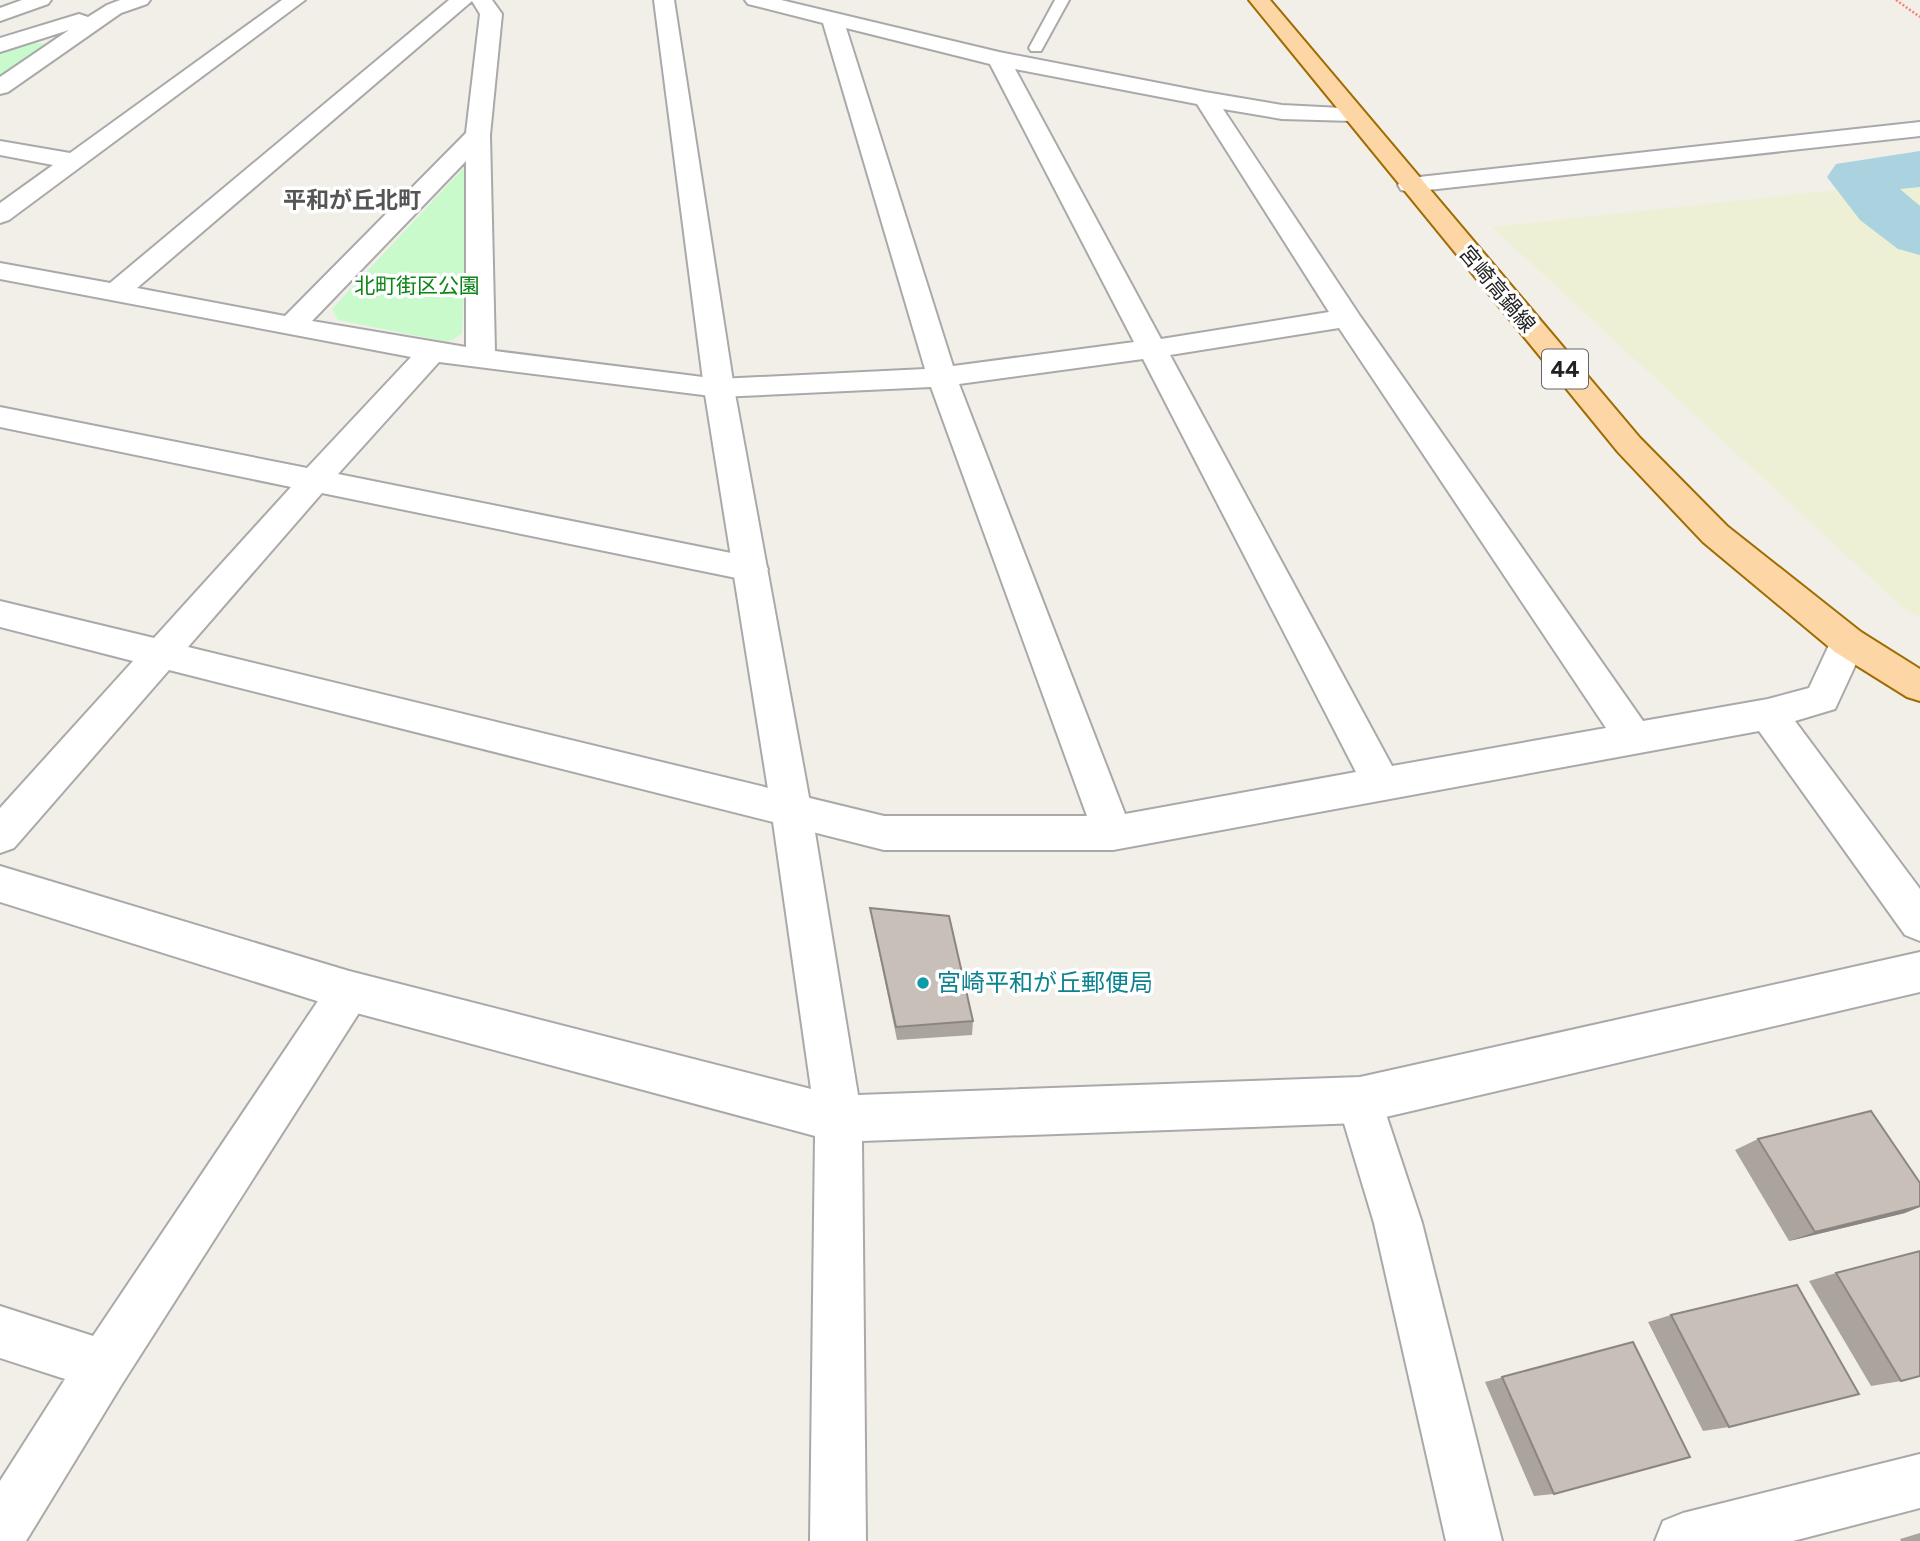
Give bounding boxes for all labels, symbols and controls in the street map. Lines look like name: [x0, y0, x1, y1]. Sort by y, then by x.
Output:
district label: 平和が丘北町: [283, 186, 421, 214]
street label: 宮崎高鍋線: [1454, 240, 1541, 337]
park label: 北町街区公園: [354, 273, 480, 298]
road number: 44: [1542, 350, 1588, 388]
place label: 宮崎平和が丘郵便局: [937, 968, 1153, 997]
marker: 宮崎平和が丘郵便局: [915, 975, 931, 991]

